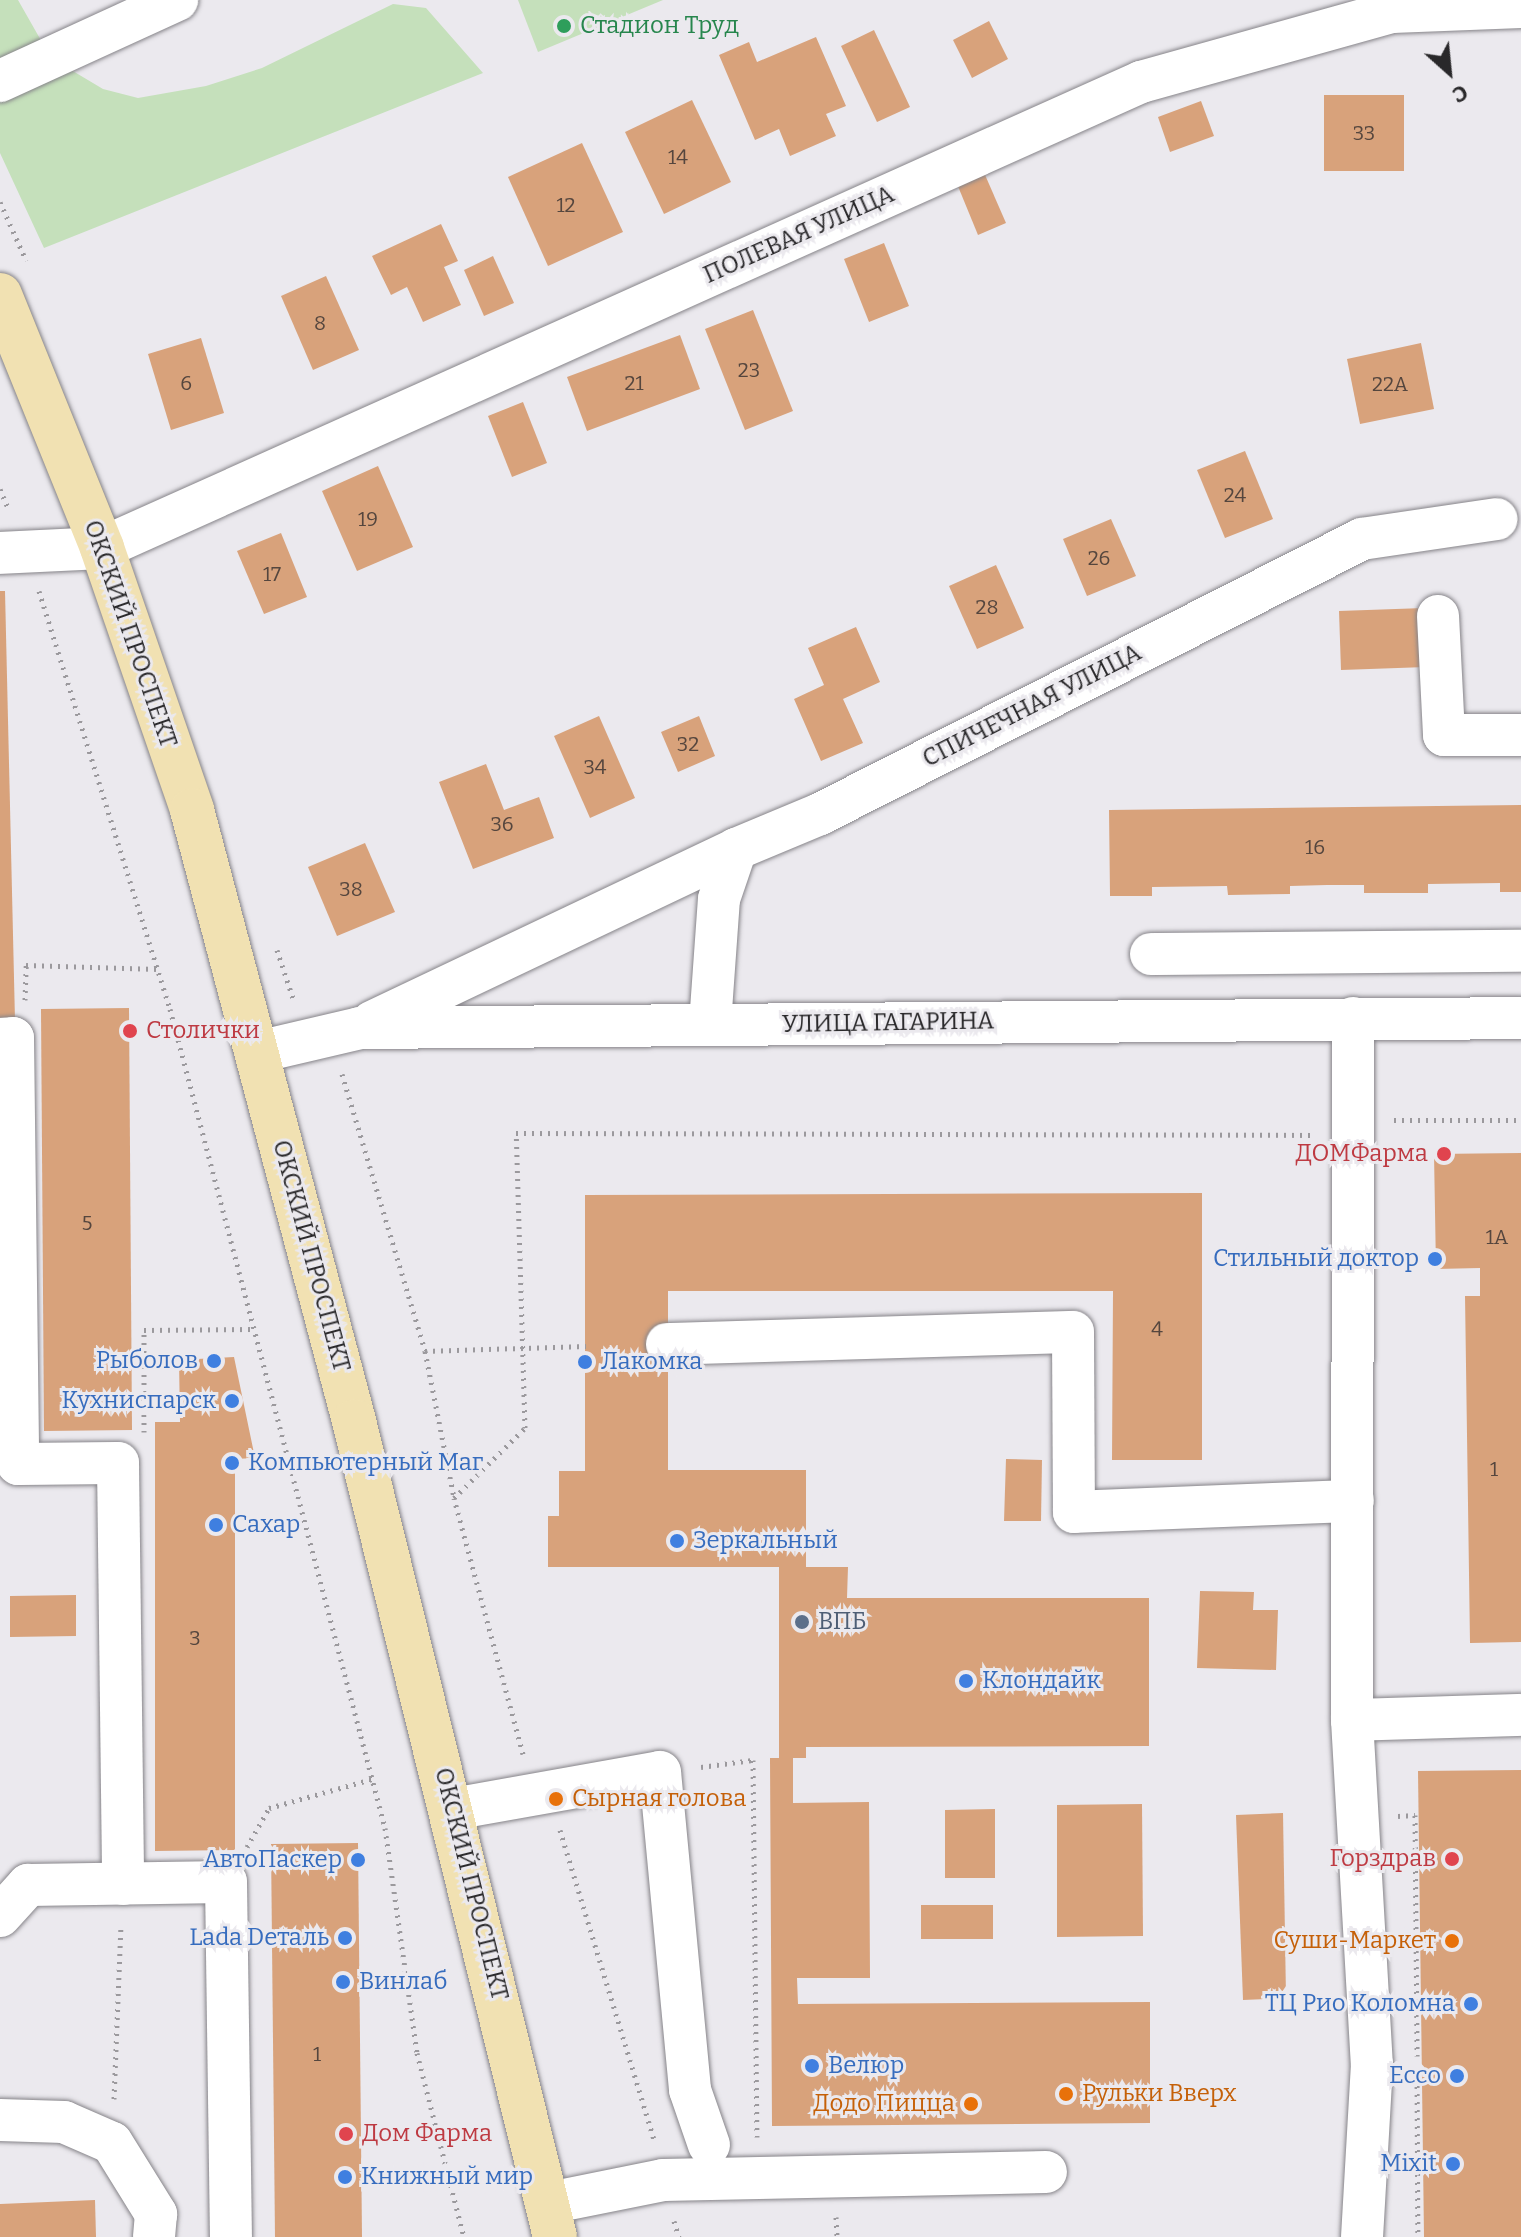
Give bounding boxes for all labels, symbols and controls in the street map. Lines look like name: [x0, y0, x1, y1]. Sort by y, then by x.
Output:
place label: Стадион Труд: [580, 12, 739, 40]
marker: Стадион Труд: [555, 17, 573, 35]
north arrow: [1409, 32, 1489, 112]
text: С: [1448, 79, 1472, 109]
house number: 33: [1353, 121, 1375, 145]
house number: 14: [668, 145, 688, 169]
street label: ПОЛЕВАЯ УЛИЦА: [699, 180, 899, 290]
house number: 12: [557, 193, 575, 217]
house number: 8: [314, 311, 326, 335]
house number: 23: [738, 358, 760, 382]
house number: 6: [180, 371, 192, 395]
house number: 21: [625, 371, 643, 395]
house number: 22А: [1372, 372, 1408, 396]
house number: 24: [1224, 483, 1246, 507]
house number: 19: [358, 507, 378, 531]
street label: ОКСКИЙ ПРОСПЕКТ: [78, 517, 182, 751]
house number: 26: [1088, 546, 1110, 570]
house number: 17: [263, 562, 281, 586]
house number: 28: [976, 595, 998, 619]
street label: СПИЧЕЧНАЯ УЛИЦА: [918, 638, 1146, 774]
house number: 32: [677, 732, 699, 756]
house number: 34: [583, 755, 607, 779]
house number: 36: [490, 812, 514, 836]
house number: 16: [1305, 835, 1325, 859]
house number: 38: [339, 877, 363, 901]
street label: УЛИЦА ГАГАРИНА: [782, 1007, 994, 1039]
place label: Столички: [146, 1017, 260, 1045]
marker: Столички: [121, 1022, 139, 1040]
street label: ОКСКИЙ ПРОСПЕКТ: [266, 1137, 356, 1375]
place label: ДОМФарма: [1295, 1140, 1428, 1168]
marker: ДОМФарма: [1435, 1145, 1453, 1163]
house number: 5: [82, 1211, 92, 1235]
house number: 1А: [1486, 1225, 1508, 1249]
place label: Стильный доктор: [1213, 1245, 1419, 1273]
marker: Стильный доктор: [1426, 1250, 1444, 1268]
house number: 4: [1151, 1317, 1163, 1341]
place label: Рыболов: [96, 1347, 198, 1375]
place label: Лакомка: [601, 1348, 702, 1376]
marker: Рыболов: [205, 1352, 223, 1370]
marker: Лакомка: [576, 1353, 594, 1371]
place label: Кухниспарск: [62, 1387, 216, 1415]
marker: Кухниспарск: [223, 1392, 241, 1410]
place label: Компьютерный Маг: [248, 1449, 483, 1477]
marker: Компьютерный Маг: [223, 1454, 241, 1472]
house number: 1: [1490, 1457, 1498, 1481]
place label: Сахар: [232, 1511, 300, 1539]
marker: Сахар: [207, 1516, 225, 1534]
place label: Зеркальный: [693, 1527, 838, 1555]
marker: Зеркальный: [668, 1532, 686, 1550]
place label: ВПБ: [818, 1608, 867, 1636]
marker: ВПБ: [793, 1613, 811, 1631]
house number: 3: [189, 1626, 201, 1650]
place label: Клондайк: [982, 1667, 1101, 1695]
marker: Клондайк: [957, 1672, 975, 1690]
street label: ОКСКИЙ ПРОСПЕКТ: [428, 1765, 514, 2003]
place label: Сырная голова: [572, 1785, 746, 1813]
marker: Сырная голова: [547, 1790, 565, 1808]
place label: Горздрав: [1330, 1845, 1436, 1873]
place label: АвтоПаскер: [203, 1846, 342, 1874]
marker: Горздрав: [1443, 1850, 1461, 1868]
marker: АвтоПаскер: [349, 1851, 367, 1869]
place label: Lada Dеталь: [189, 1924, 329, 1952]
place label: Суши-Маркет: [1273, 1927, 1436, 1955]
marker: Lada Dеталь: [336, 1929, 354, 1947]
marker: Суши-Маркет: [1443, 1932, 1461, 1950]
place label: Винлаб: [359, 1968, 447, 1996]
marker: Винлаб: [334, 1973, 352, 1991]
place label: ТЦ Рио Коломна: [1265, 1990, 1455, 2018]
marker: ТЦ Рио Коломна: [1462, 1995, 1480, 2013]
house number: 1: [313, 2042, 321, 2066]
place label: Велюр: [828, 2052, 904, 2080]
marker: Велюр: [803, 2057, 821, 2075]
place label: Ecco: [1389, 2062, 1441, 2090]
marker: Ecco: [1448, 2067, 1466, 2085]
place label: Рульки Вверх: [1082, 2080, 1237, 2108]
marker: Рульки Вверх: [1057, 2085, 1075, 2103]
place label: Додо Пицца: [813, 2090, 955, 2118]
marker: Додо Пицца: [962, 2095, 980, 2113]
place label: Дом Фарма: [362, 2120, 492, 2148]
marker: Дом Фарма: [337, 2125, 355, 2143]
place label: Mixit: [1380, 2150, 1437, 2178]
marker: Mixit: [1444, 2155, 1462, 2173]
place label: Книжный мир: [361, 2163, 533, 2191]
marker: Книжный мир: [336, 2168, 354, 2186]

